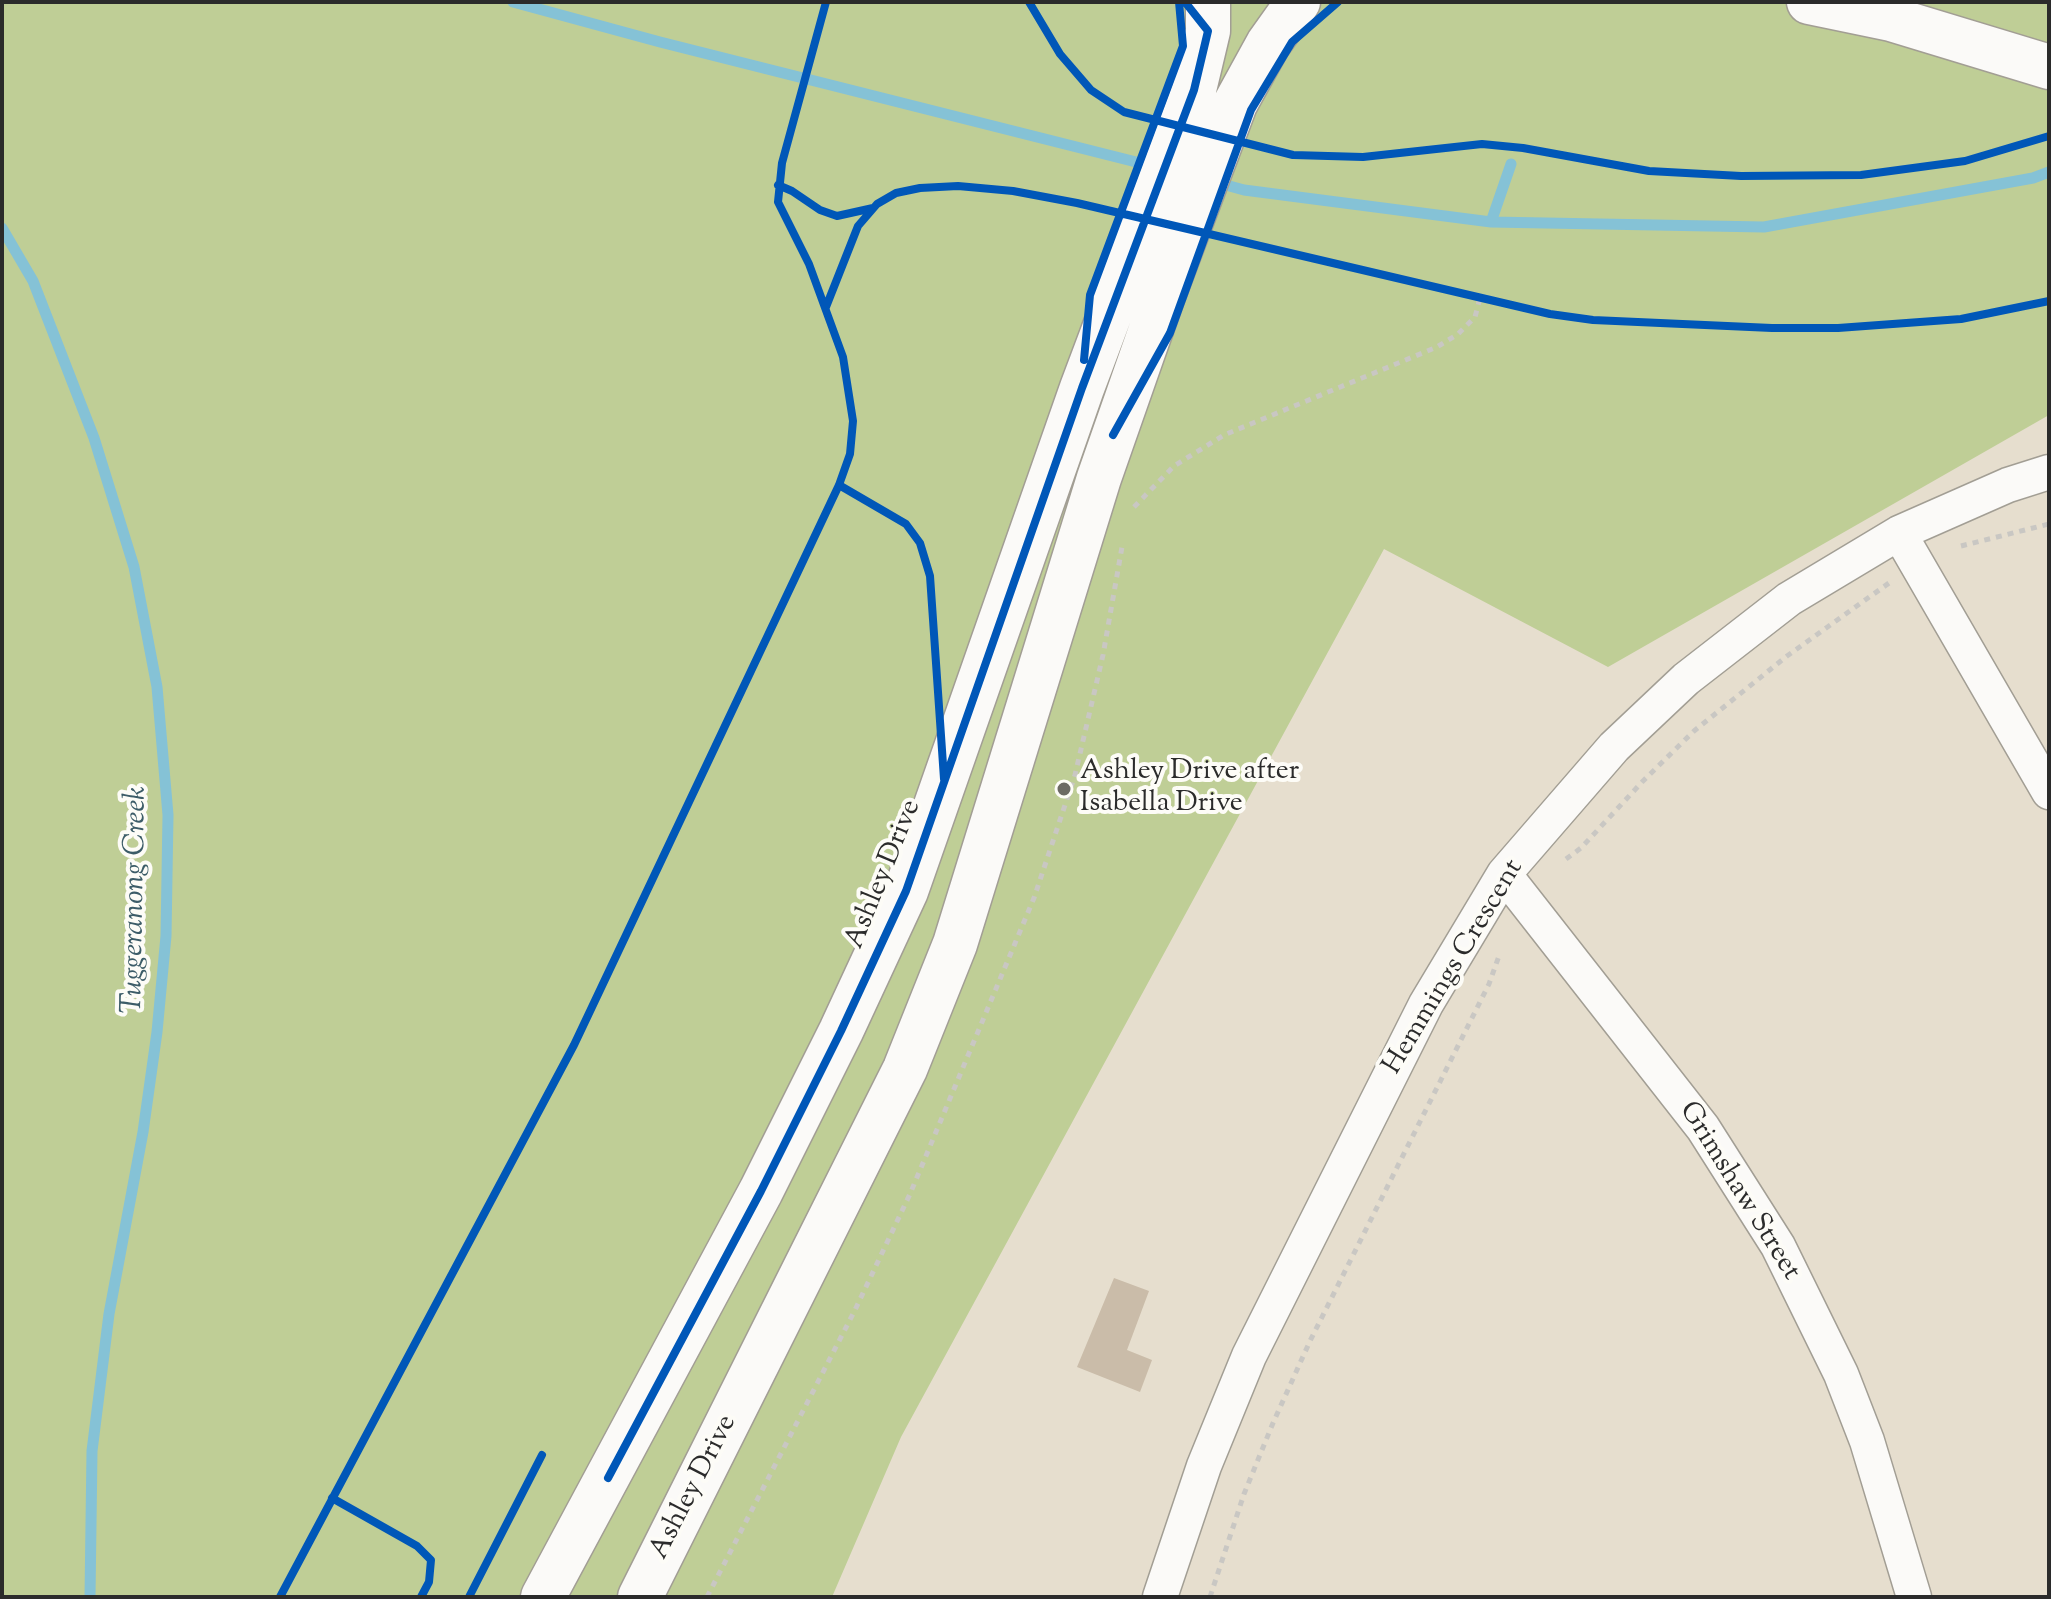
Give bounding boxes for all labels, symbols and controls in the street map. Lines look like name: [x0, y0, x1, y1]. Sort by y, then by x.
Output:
place label: Ashley Drive after Isabella Drive: [1080, 756, 1299, 822]
marker: Ashley Drive after Isabella Drive: [1055, 780, 1073, 798]
water label: Tuggeranong Creek: [117, 786, 157, 1014]
street label: Ashley Drive: [840, 796, 930, 954]
street label: Hemmings Crescent: [1378, 855, 1532, 1081]
street label: Grimshaw Street: [1670, 1097, 1806, 1287]
street label: Ashley Drive: [644, 1410, 746, 1566]

